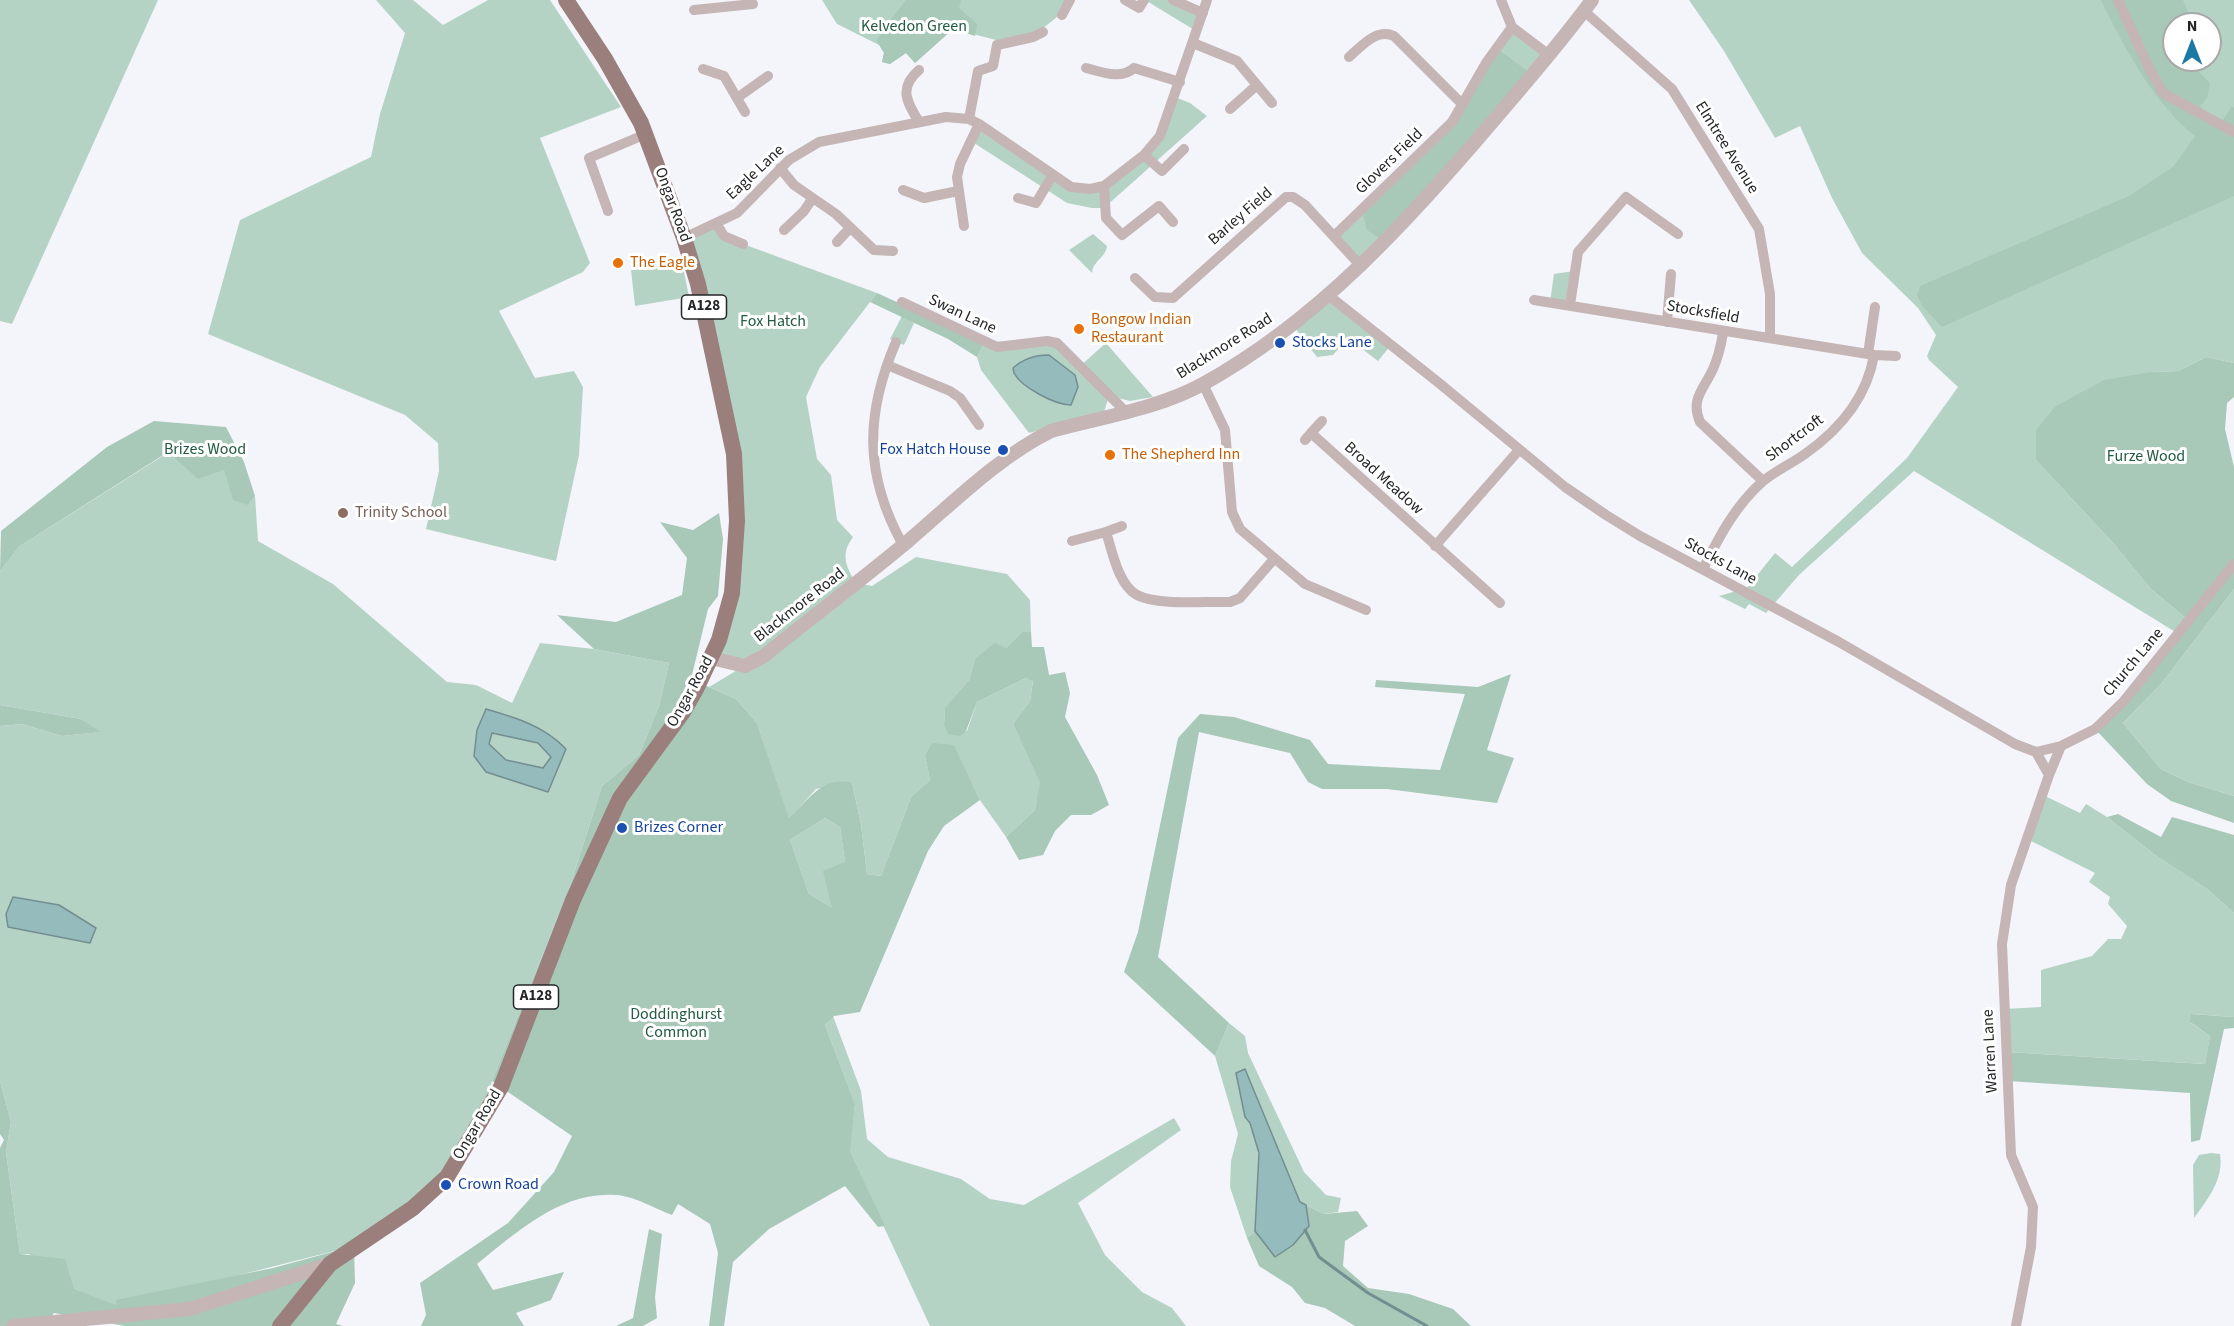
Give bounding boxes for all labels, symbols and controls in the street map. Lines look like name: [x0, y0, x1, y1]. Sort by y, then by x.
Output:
north arrow: [2162, 12, 2222, 72]
text: N: [2187, 15, 2197, 37]
park label: Kelvedon Green: [861, 17, 967, 37]
street label: Elmtree Avenue: [1690, 98, 1762, 198]
street label: Glovers Field: [1352, 125, 1428, 199]
street label: Eagle Lane: [723, 141, 789, 205]
street label: Ongar Road: [650, 165, 694, 245]
street label: Barley Field: [1205, 184, 1277, 250]
place label: The Eagle: [630, 253, 695, 273]
marker: The Eagle: [611, 256, 625, 270]
street label: Swan Lane: [925, 291, 999, 339]
road number: A128: [682, 295, 726, 319]
street label: Stocksfield: [1665, 297, 1741, 329]
place label: Bongow Indian Restaurant: [1091, 310, 1192, 348]
street label: Blackmore Road: [1173, 310, 1277, 384]
park label: Fox Hatch: [740, 312, 806, 332]
marker: Bongow Indian Restaurant: [1072, 322, 1086, 336]
place label: Stocks Lane: [1292, 333, 1372, 353]
marker: Stocks Lane: [1273, 336, 1287, 350]
street label: Shortcroft: [1762, 411, 1828, 467]
street label: Broad Meadow: [1339, 438, 1427, 520]
park label: Brizes Wood: [164, 440, 246, 460]
place label: Fox Hatch House: [879, 440, 991, 460]
marker: Fox Hatch House: [996, 443, 1010, 457]
place label: The Shepherd Inn: [1122, 445, 1240, 465]
park label: Furze Wood: [2107, 447, 2185, 467]
marker: The Shepherd Inn: [1103, 448, 1117, 462]
place label: Trinity School: [355, 503, 447, 523]
marker: Trinity School: [336, 506, 350, 520]
street label: Stocks Lane: [1681, 534, 1759, 590]
street label: Blackmore Road: [751, 565, 849, 647]
street label: Church Lane: [2100, 625, 2168, 701]
street label: Ongar Road: [664, 653, 718, 731]
place label: Brizes Corner: [634, 818, 723, 838]
marker: Brizes Corner: [615, 821, 629, 835]
road number: A128: [514, 985, 558, 1009]
park label: Doddinghurst Common: [630, 1005, 722, 1043]
street label: Warren Lane: [1979, 1009, 2003, 1093]
street label: Ongar Road: [450, 1086, 506, 1164]
place label: Crown Road: [458, 1175, 539, 1195]
marker: Crown Road: [439, 1178, 453, 1192]

